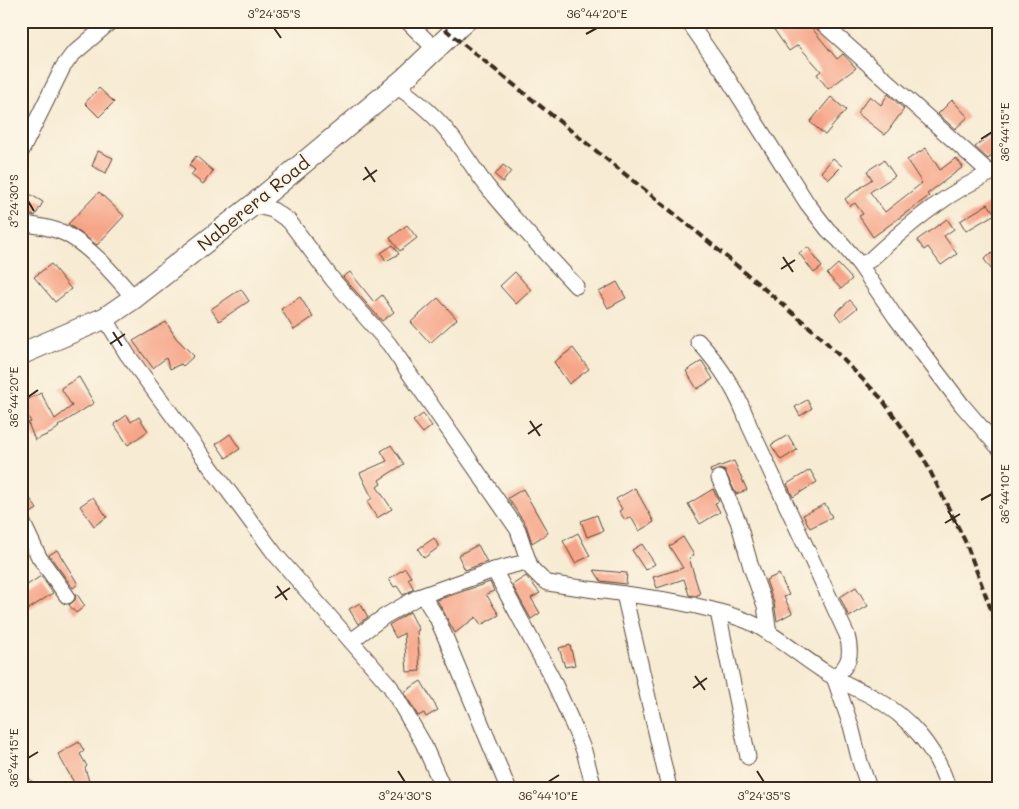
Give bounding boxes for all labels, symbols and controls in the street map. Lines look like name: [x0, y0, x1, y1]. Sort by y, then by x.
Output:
text: 3°24'35"S: [247, 5, 301, 21]
text: 36°44'20"E: [567, 5, 628, 21]
text: 36°44'15"E: [996, 102, 1012, 162]
street label: Naberera Road: [192, 150, 314, 256]
text: 3°24'30"S: [5, 174, 21, 228]
text: 36°44'20"E: [5, 366, 21, 427]
text: 36°44'10"E: [996, 464, 1012, 524]
text: 36°44'15"E: [5, 728, 21, 788]
text: 3°24'30"S: [378, 787, 432, 803]
text: 36°44'10"E: [518, 787, 578, 803]
text: 3°24'35"S: [737, 787, 791, 803]

